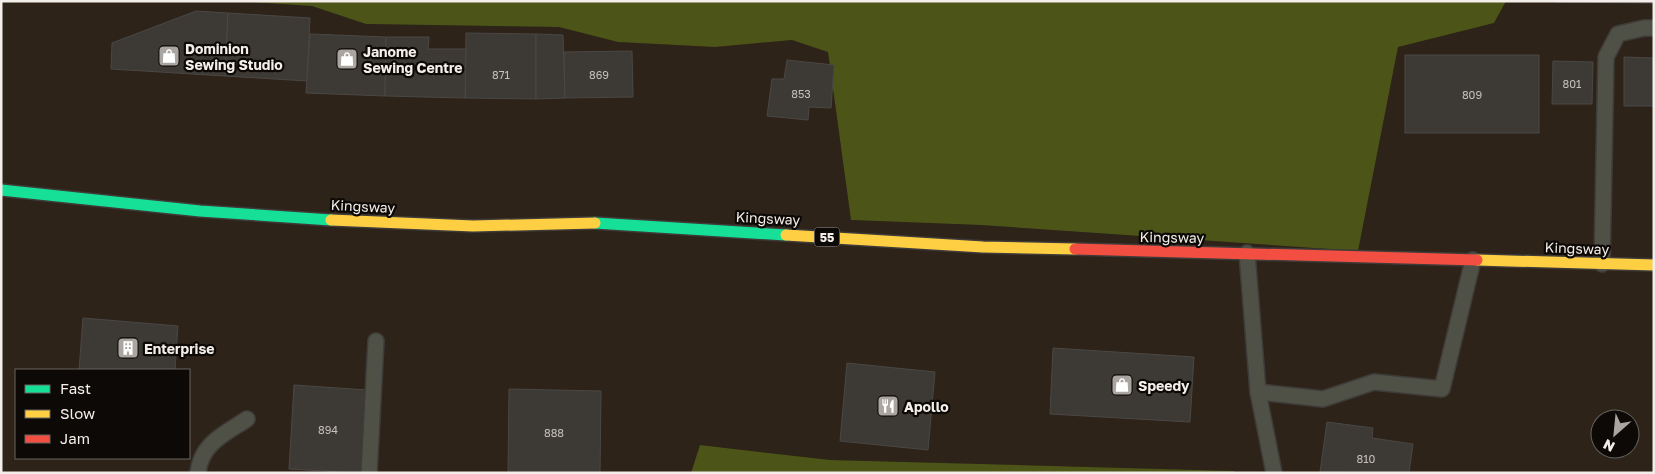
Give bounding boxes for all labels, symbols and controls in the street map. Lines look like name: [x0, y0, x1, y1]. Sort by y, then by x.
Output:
place label: Dominion Sewing Studio: [185, 40, 283, 73]
place label: Janome Sewing Centre: [363, 43, 462, 76]
shop icon: Dominion Sewing Studio: [157, 44, 181, 68]
shop icon: Janome Sewing Centre: [335, 47, 359, 71]
house number: 871: [492, 68, 510, 81]
house number: 869: [589, 68, 609, 81]
house number: 801: [1563, 77, 1581, 90]
house number: 853: [791, 87, 811, 100]
house number: 809: [1462, 88, 1482, 101]
street label: Kingsway: [330, 196, 396, 216]
street label: Kingsway: [735, 208, 801, 228]
road number: 55: [814, 228, 840, 246]
street label: Kingsway: [1140, 228, 1205, 246]
street label: Kingsway: [1544, 238, 1610, 258]
building icon: Enterprise: [116, 336, 140, 360]
place label: Enterprise: [144, 340, 215, 357]
legend: [15, 369, 190, 459]
shop icon: Speedy: [1110, 373, 1134, 397]
place label: Speedy: [1138, 377, 1190, 394]
text: Fast: [60, 379, 91, 397]
restaurant icon: Apollo: [876, 394, 900, 418]
place label: Apollo: [904, 398, 949, 415]
text: Slow: [60, 404, 95, 422]
north arrow: [1590, 409, 1640, 459]
house number: 894: [318, 423, 338, 436]
house number: 888: [544, 426, 564, 439]
text: Jam: [60, 429, 90, 447]
text: N: [1600, 436, 1617, 456]
house number: 810: [1357, 452, 1376, 465]

